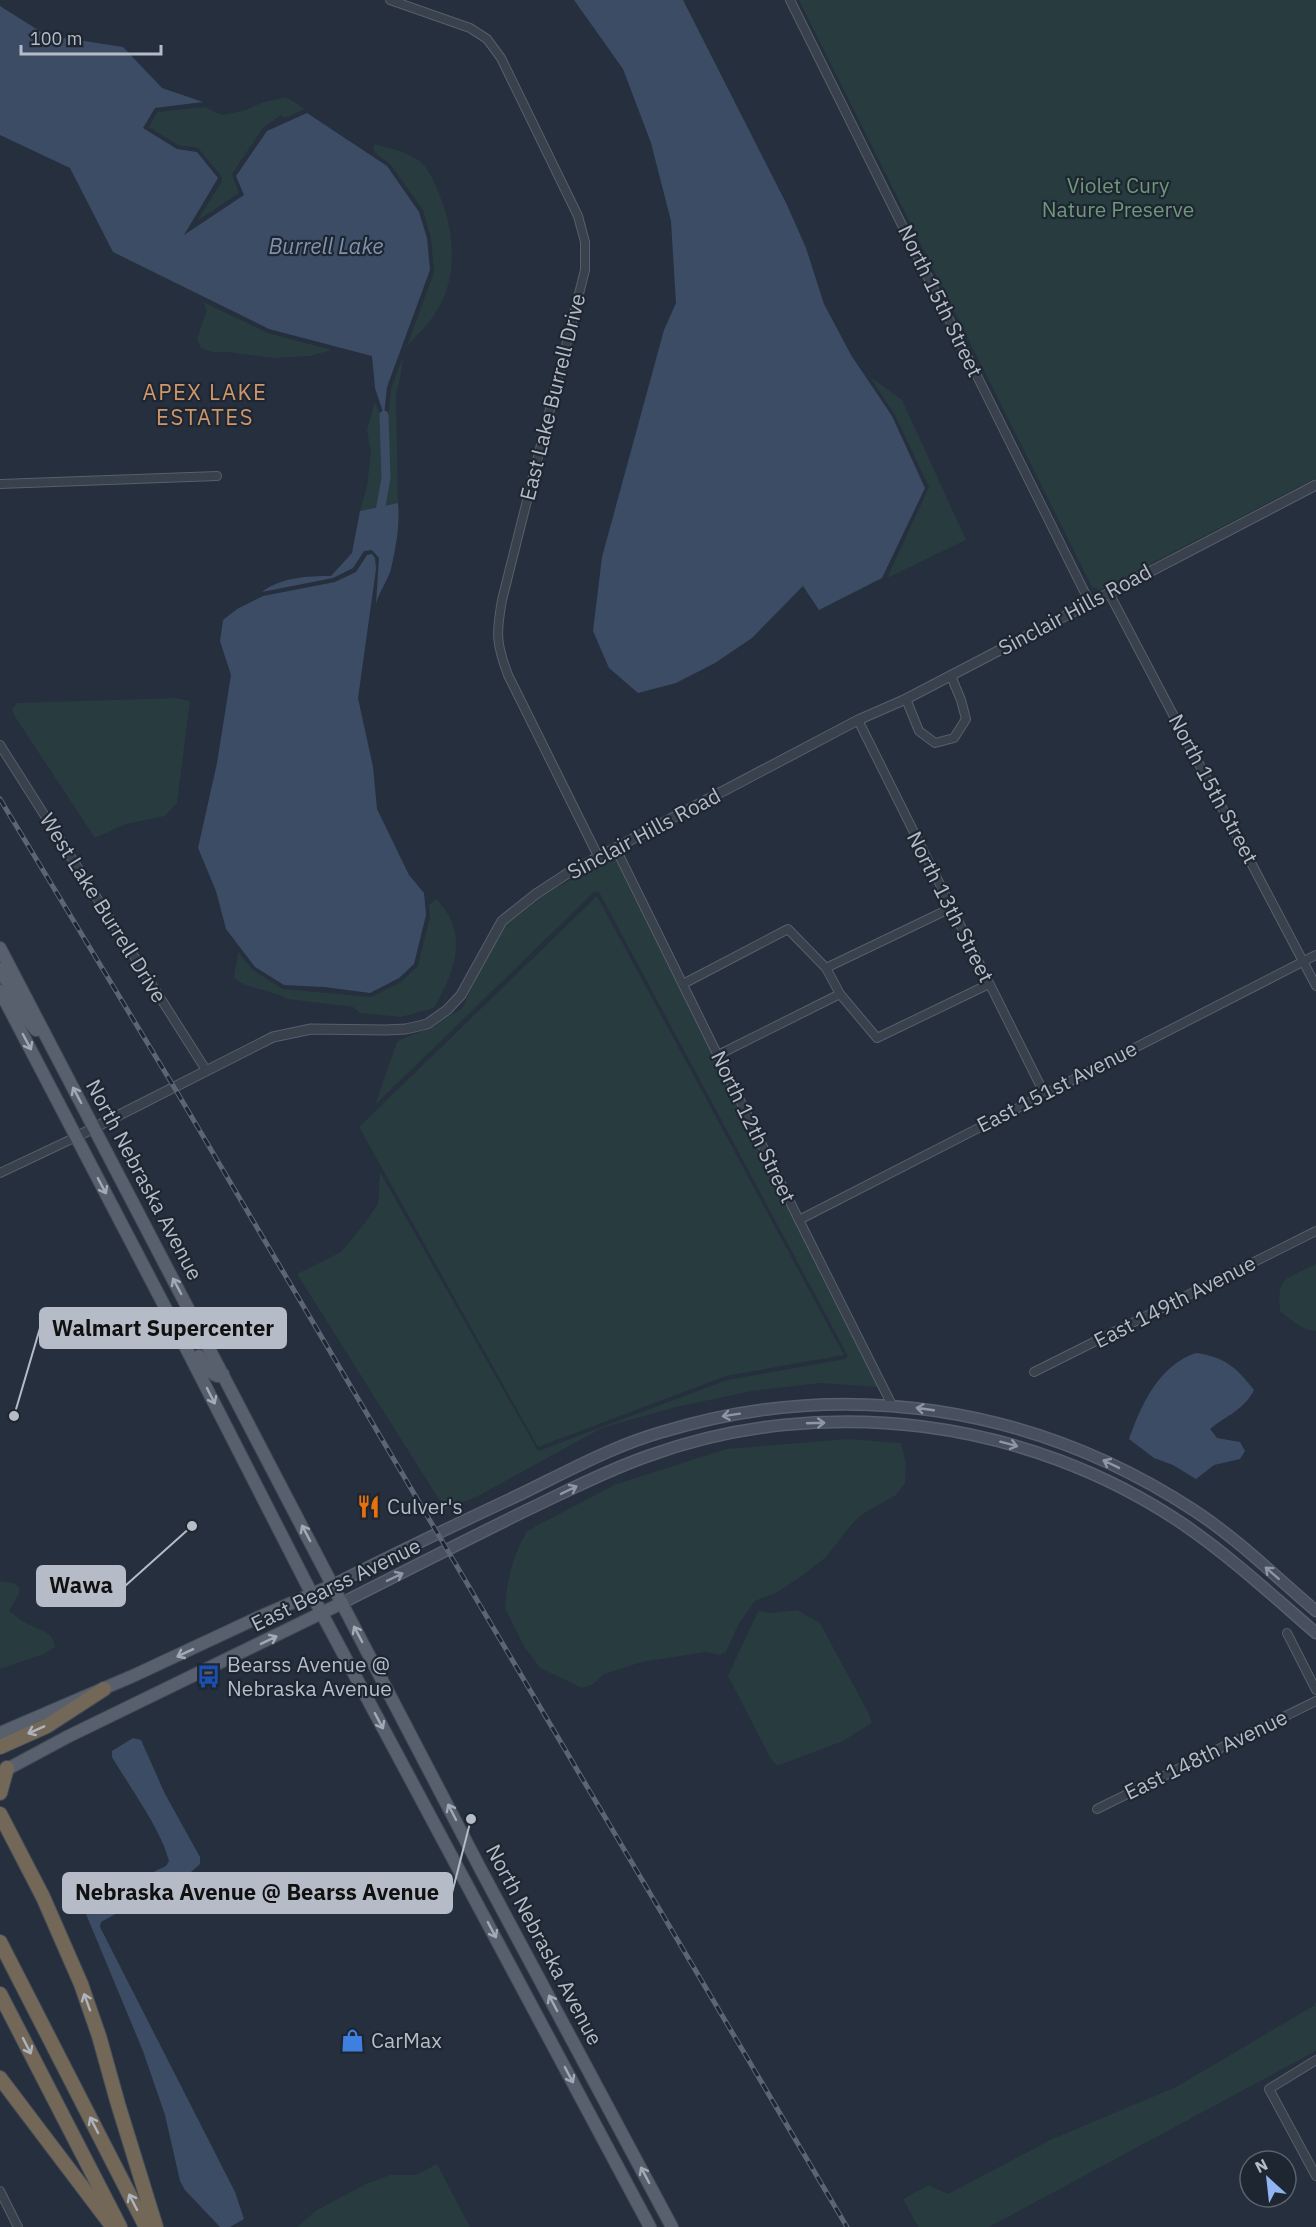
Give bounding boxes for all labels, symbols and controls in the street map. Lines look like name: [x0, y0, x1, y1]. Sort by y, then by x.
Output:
scale bar: [21, 18, 160, 56]
text: 100 m: [30, 27, 82, 50]
park label: Violet Cury Nature Preserve: [1042, 171, 1194, 223]
street label: North 15th Street: [892, 220, 990, 381]
water label: Burrell Lake: [268, 231, 384, 260]
street label: East Lake Burrell Drive: [513, 290, 591, 503]
district label: APEX LAKE ESTATES: [143, 377, 267, 431]
street label: Sinclair Hills Road: [993, 557, 1156, 661]
street label: North 15th Street: [1163, 709, 1265, 868]
street label: Sinclair Hills Road: [562, 781, 725, 885]
street label: West Lake Burrell Drive: [34, 807, 174, 1008]
street label: North 13th Street: [901, 826, 1001, 987]
one-way arrow: [22, 1033, 33, 1051]
street label: East 151st Avenue: [972, 1034, 1141, 1139]
street label: North 12th Street: [705, 1046, 803, 1207]
street label: North Nebraska Avenue: [80, 1074, 210, 1285]
one-way arrow: [71, 1086, 82, 1104]
one-way arrow: [96, 1177, 108, 1194]
street label: East 149th Avenue: [1089, 1248, 1260, 1354]
one-way arrow: [171, 1278, 183, 1295]
callout: Walmart Supercenter: [40, 1308, 286, 1348]
text: Walmart Supercenter: [52, 1313, 274, 1342]
one-way arrow: [206, 1387, 218, 1405]
one-way arrow: [916, 1404, 935, 1415]
one-way arrow: [722, 1410, 741, 1421]
one-way arrow: [806, 1417, 826, 1428]
one-way arrow: [999, 1438, 1018, 1450]
one-way arrow: [1103, 1458, 1121, 1469]
one-way arrow: [560, 1483, 578, 1495]
place label: Culver's: [387, 1492, 463, 1520]
restaurant icon: Culver's: [356, 1494, 382, 1520]
one-way arrow: [300, 1525, 311, 1543]
street label: East Bearss Avenue: [246, 1531, 425, 1637]
callout: Wawa: [37, 1566, 125, 1606]
one-way arrow: [1265, 1566, 1280, 1580]
text: Wawa: [49, 1570, 113, 1599]
one-way arrow: [385, 1571, 403, 1582]
one-way arrow: [352, 1625, 364, 1643]
one-way arrow: [259, 1634, 277, 1645]
one-way arrow: [176, 1648, 194, 1659]
place label: Bearss Avenue @ Nebraska Avenue: [227, 1650, 392, 1702]
bus stop icon: Bearss Avenue @ Nebraska Avenue: [196, 1664, 222, 1690]
street label: East 148th Avenue: [1119, 1702, 1292, 1806]
one-way arrow: [374, 1712, 385, 1730]
one-way arrow: [28, 1725, 46, 1737]
one-way arrow: [445, 1804, 457, 1822]
street label: North Nebraska Avenue: [480, 1839, 610, 2050]
callout: Nebraska Avenue @ Bearss Avenue: [63, 1873, 452, 1913]
text: Nebraska Avenue @ Bearss Avenue: [75, 1877, 439, 1906]
one-way arrow: [486, 1921, 498, 1938]
one-way arrow: [81, 1994, 92, 2012]
one-way arrow: [547, 1995, 559, 2012]
place label: CarMax: [371, 2026, 442, 2054]
shop icon: CarMax: [340, 2028, 366, 2054]
one-way arrow: [21, 2036, 33, 2054]
one-way arrow: [563, 2066, 575, 2083]
one-way arrow: [88, 2117, 99, 2135]
north arrow: [1238, 2149, 1298, 2209]
text: N: [1251, 2154, 1271, 2177]
one-way arrow: [638, 2167, 650, 2185]
one-way arrow: [127, 2193, 139, 2211]

